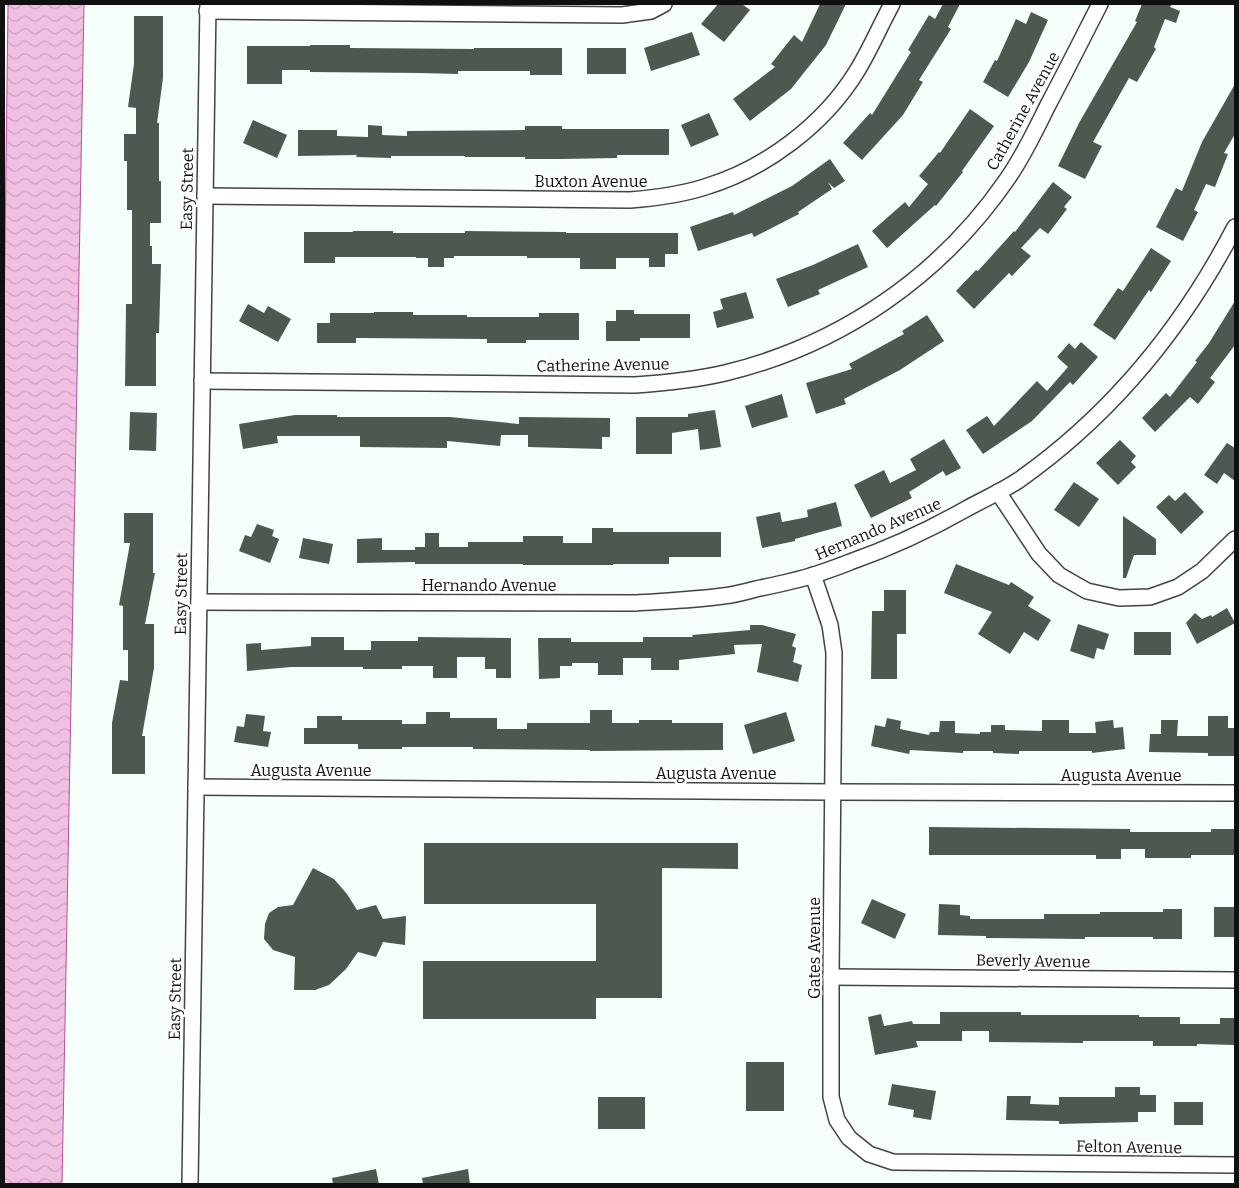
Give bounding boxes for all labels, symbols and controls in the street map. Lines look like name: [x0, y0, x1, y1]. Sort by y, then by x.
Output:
street label: Catherine Avenue: [982, 48, 1064, 174]
street label: Easy Street: [177, 147, 197, 230]
street label: Buxton Avenue: [535, 172, 647, 191]
street label: Catherine Avenue: [536, 354, 670, 376]
street label: Hernando Avenue: [812, 494, 944, 564]
street label: Easy Street: [171, 552, 191, 635]
street label: Hernando Avenue: [421, 576, 557, 595]
street label: Augusta Avenue: [250, 761, 372, 780]
street label: Augusta Avenue: [655, 764, 777, 783]
street label: Augusta Avenue: [1060, 766, 1182, 785]
street label: Gates Avenue: [805, 897, 824, 999]
street label: Beverly Avenue: [976, 951, 1090, 971]
street label: Easy Street: [165, 957, 185, 1040]
street label: Felton Avenue: [1076, 1137, 1182, 1157]

